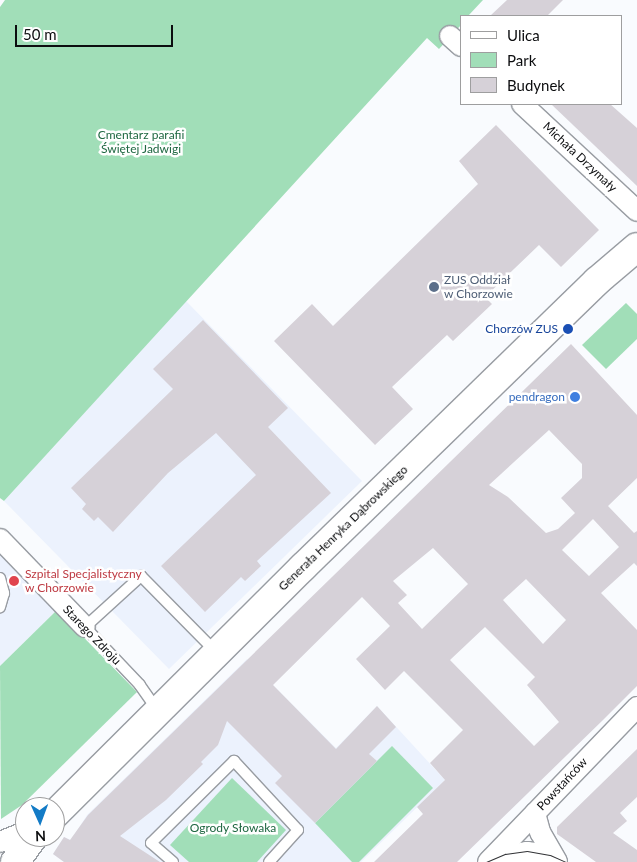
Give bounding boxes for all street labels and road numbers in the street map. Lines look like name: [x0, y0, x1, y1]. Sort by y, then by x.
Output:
street label: Michała Drzymały: [540, 119, 620, 195]
street label: Generała Henryka Dąbrowskiego: [275, 462, 411, 594]
street label: Starego Zdroju: [60, 602, 124, 668]
street label: Powstańców: [534, 755, 590, 813]

